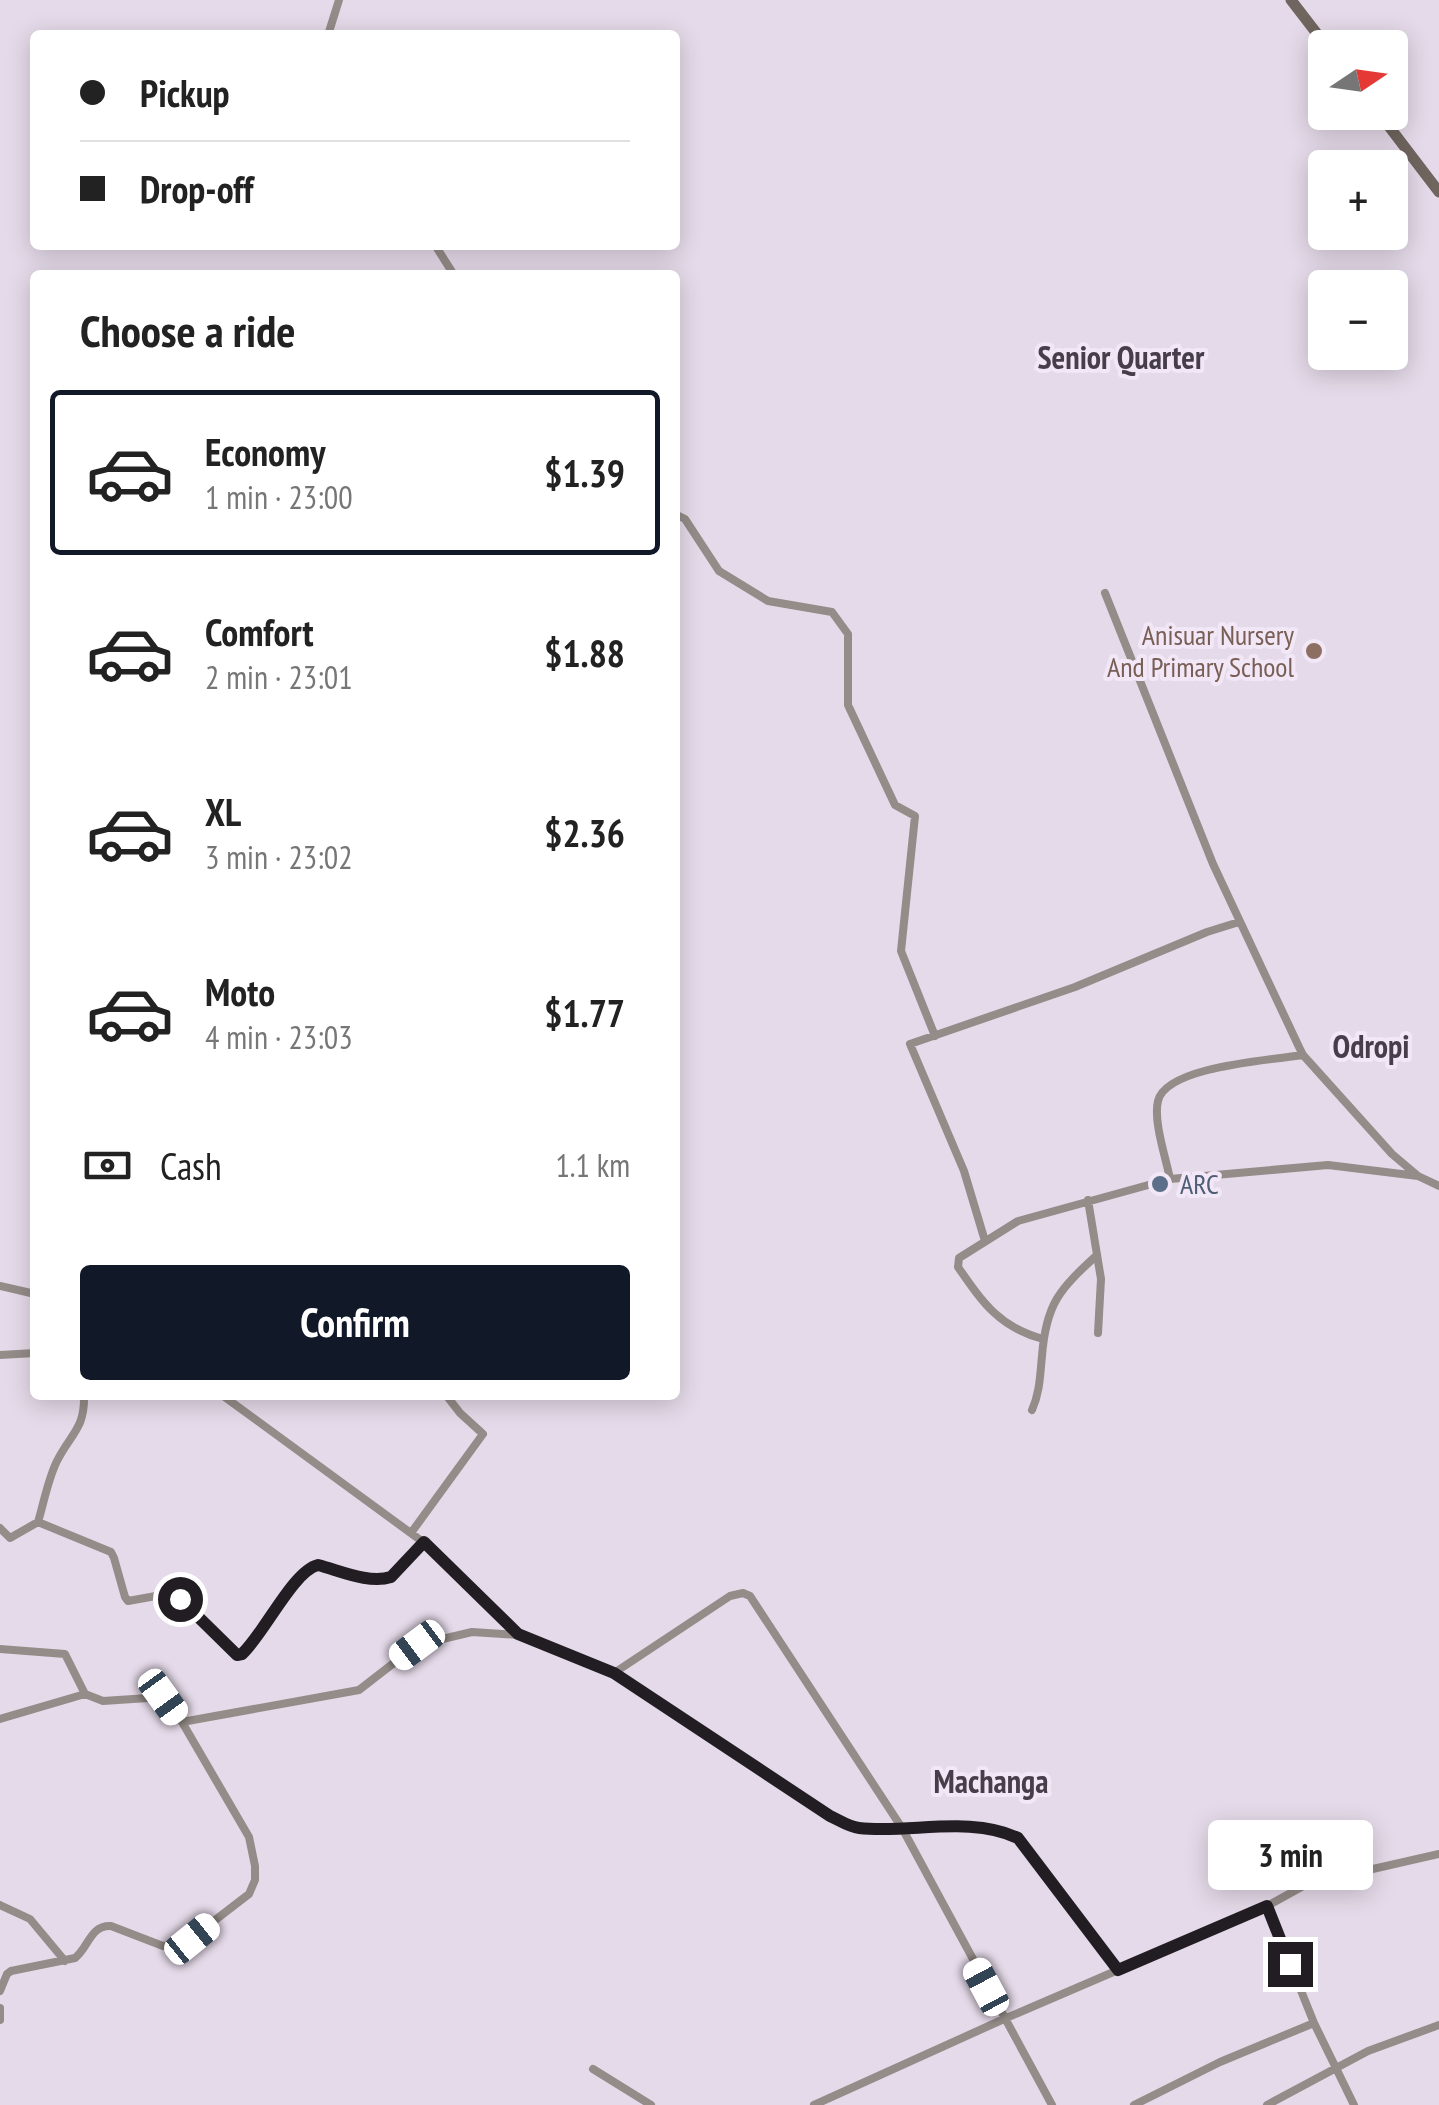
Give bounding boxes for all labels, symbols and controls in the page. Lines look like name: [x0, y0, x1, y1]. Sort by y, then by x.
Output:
north arrow: [1308, 30, 1408, 130]
map controls: [1308, 30, 1408, 370]
text: Pickup: [140, 68, 230, 117]
button: +: [1308, 150, 1408, 250]
text: Drop-off: [140, 164, 254, 213]
button: −: [1308, 270, 1408, 370]
text: Choose a ride: [80, 301, 295, 359]
district label: Senior Quarter: [1038, 336, 1205, 378]
text: Economy: [205, 427, 325, 476]
icon: car: [85, 428, 175, 518]
text: $1.39: [544, 448, 625, 497]
text: 1 min · 23:00: [205, 476, 353, 518]
text: Comfort: [205, 607, 314, 656]
icon: car: [85, 608, 175, 698]
place label: Anisuar Nursery And Primary School: [1107, 616, 1294, 685]
text: $1.88: [544, 628, 625, 677]
marker: Anisuar Nursery And Primary School: [1303, 640, 1325, 662]
text: 2 min · 23:01: [205, 656, 353, 698]
text: XL: [205, 787, 241, 836]
icon: car: [85, 788, 175, 878]
text: $2.36: [544, 808, 625, 857]
text: 3 min · 23:02: [205, 836, 353, 878]
text: Moto: [205, 967, 275, 1016]
icon: car: [85, 968, 175, 1058]
text: $1.77: [544, 988, 625, 1037]
text: 4 min · 23:03: [205, 1016, 353, 1058]
district label: Odropi: [1332, 1025, 1410, 1067]
icon: cash: [80, 1138, 135, 1193]
text: Cash: [160, 1141, 222, 1190]
text: 1.1 km: [555, 1144, 630, 1186]
place label: ARC: [1180, 1165, 1219, 1202]
marker: ARC: [1149, 1173, 1171, 1195]
button: Confirm: [80, 1265, 630, 1380]
route start: [158, 1577, 203, 1622]
car: [384, 1615, 450, 1675]
car: [133, 1664, 193, 1730]
district label: Machanga: [933, 1760, 1049, 1802]
callout: 3 min: [1208, 1819, 1372, 1889]
text: 3 min: [1258, 1834, 1323, 1876]
car: [159, 1908, 225, 1970]
route end: [1268, 1942, 1313, 1987]
car: [959, 1953, 1013, 2021]

